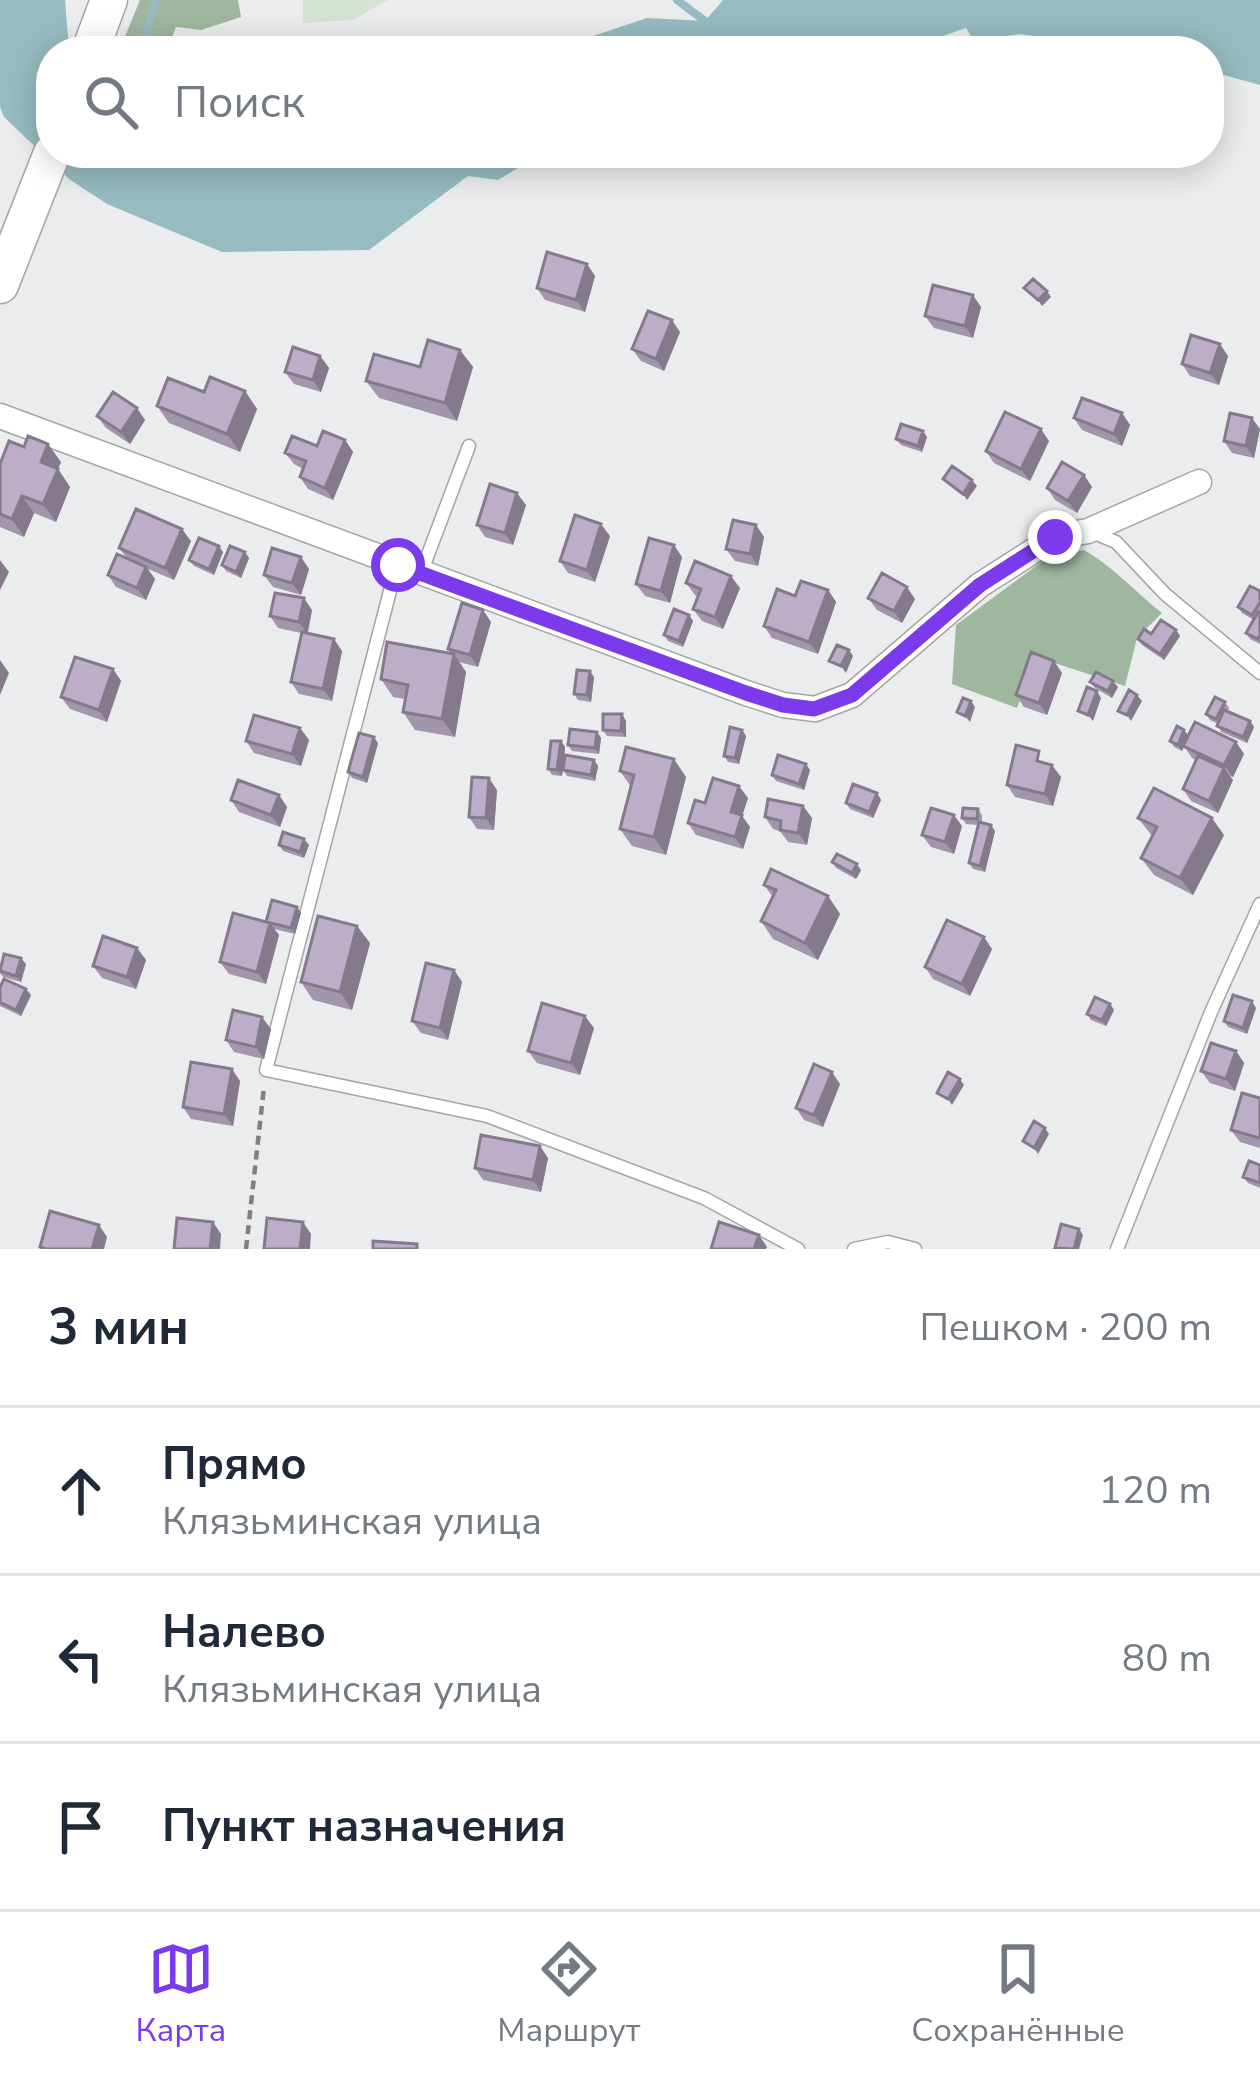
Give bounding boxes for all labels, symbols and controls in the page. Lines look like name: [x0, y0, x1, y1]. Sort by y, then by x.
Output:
search box: [36, 36, 1224, 168]
icon: search: [78, 69, 144, 135]
text: Поиск: [174, 72, 305, 133]
route end: [1028, 510, 1082, 564]
route start: [371, 538, 425, 592]
text: 3 мин: [48, 1292, 189, 1362]
text: Пешком · 200 m: [919, 1301, 1212, 1354]
text: Прямо: [162, 1434, 307, 1495]
icon: ahead: [48, 1458, 114, 1524]
text: 120 m: [1098, 1464, 1212, 1517]
text: Клязьминская улица: [162, 1495, 542, 1548]
text: Налево: [162, 1602, 326, 1663]
icon: left: [48, 1626, 114, 1692]
text: 80 m: [1122, 1632, 1212, 1685]
text: Клязьминская улица: [162, 1663, 542, 1716]
icon: arrive: [48, 1794, 114, 1860]
text: Пункт назначения: [162, 1796, 566, 1857]
tab: Карта: [135, 1936, 226, 2053]
tab: Маршрут: [497, 1936, 641, 2053]
tab: Сохранённые: [911, 1936, 1125, 2053]

